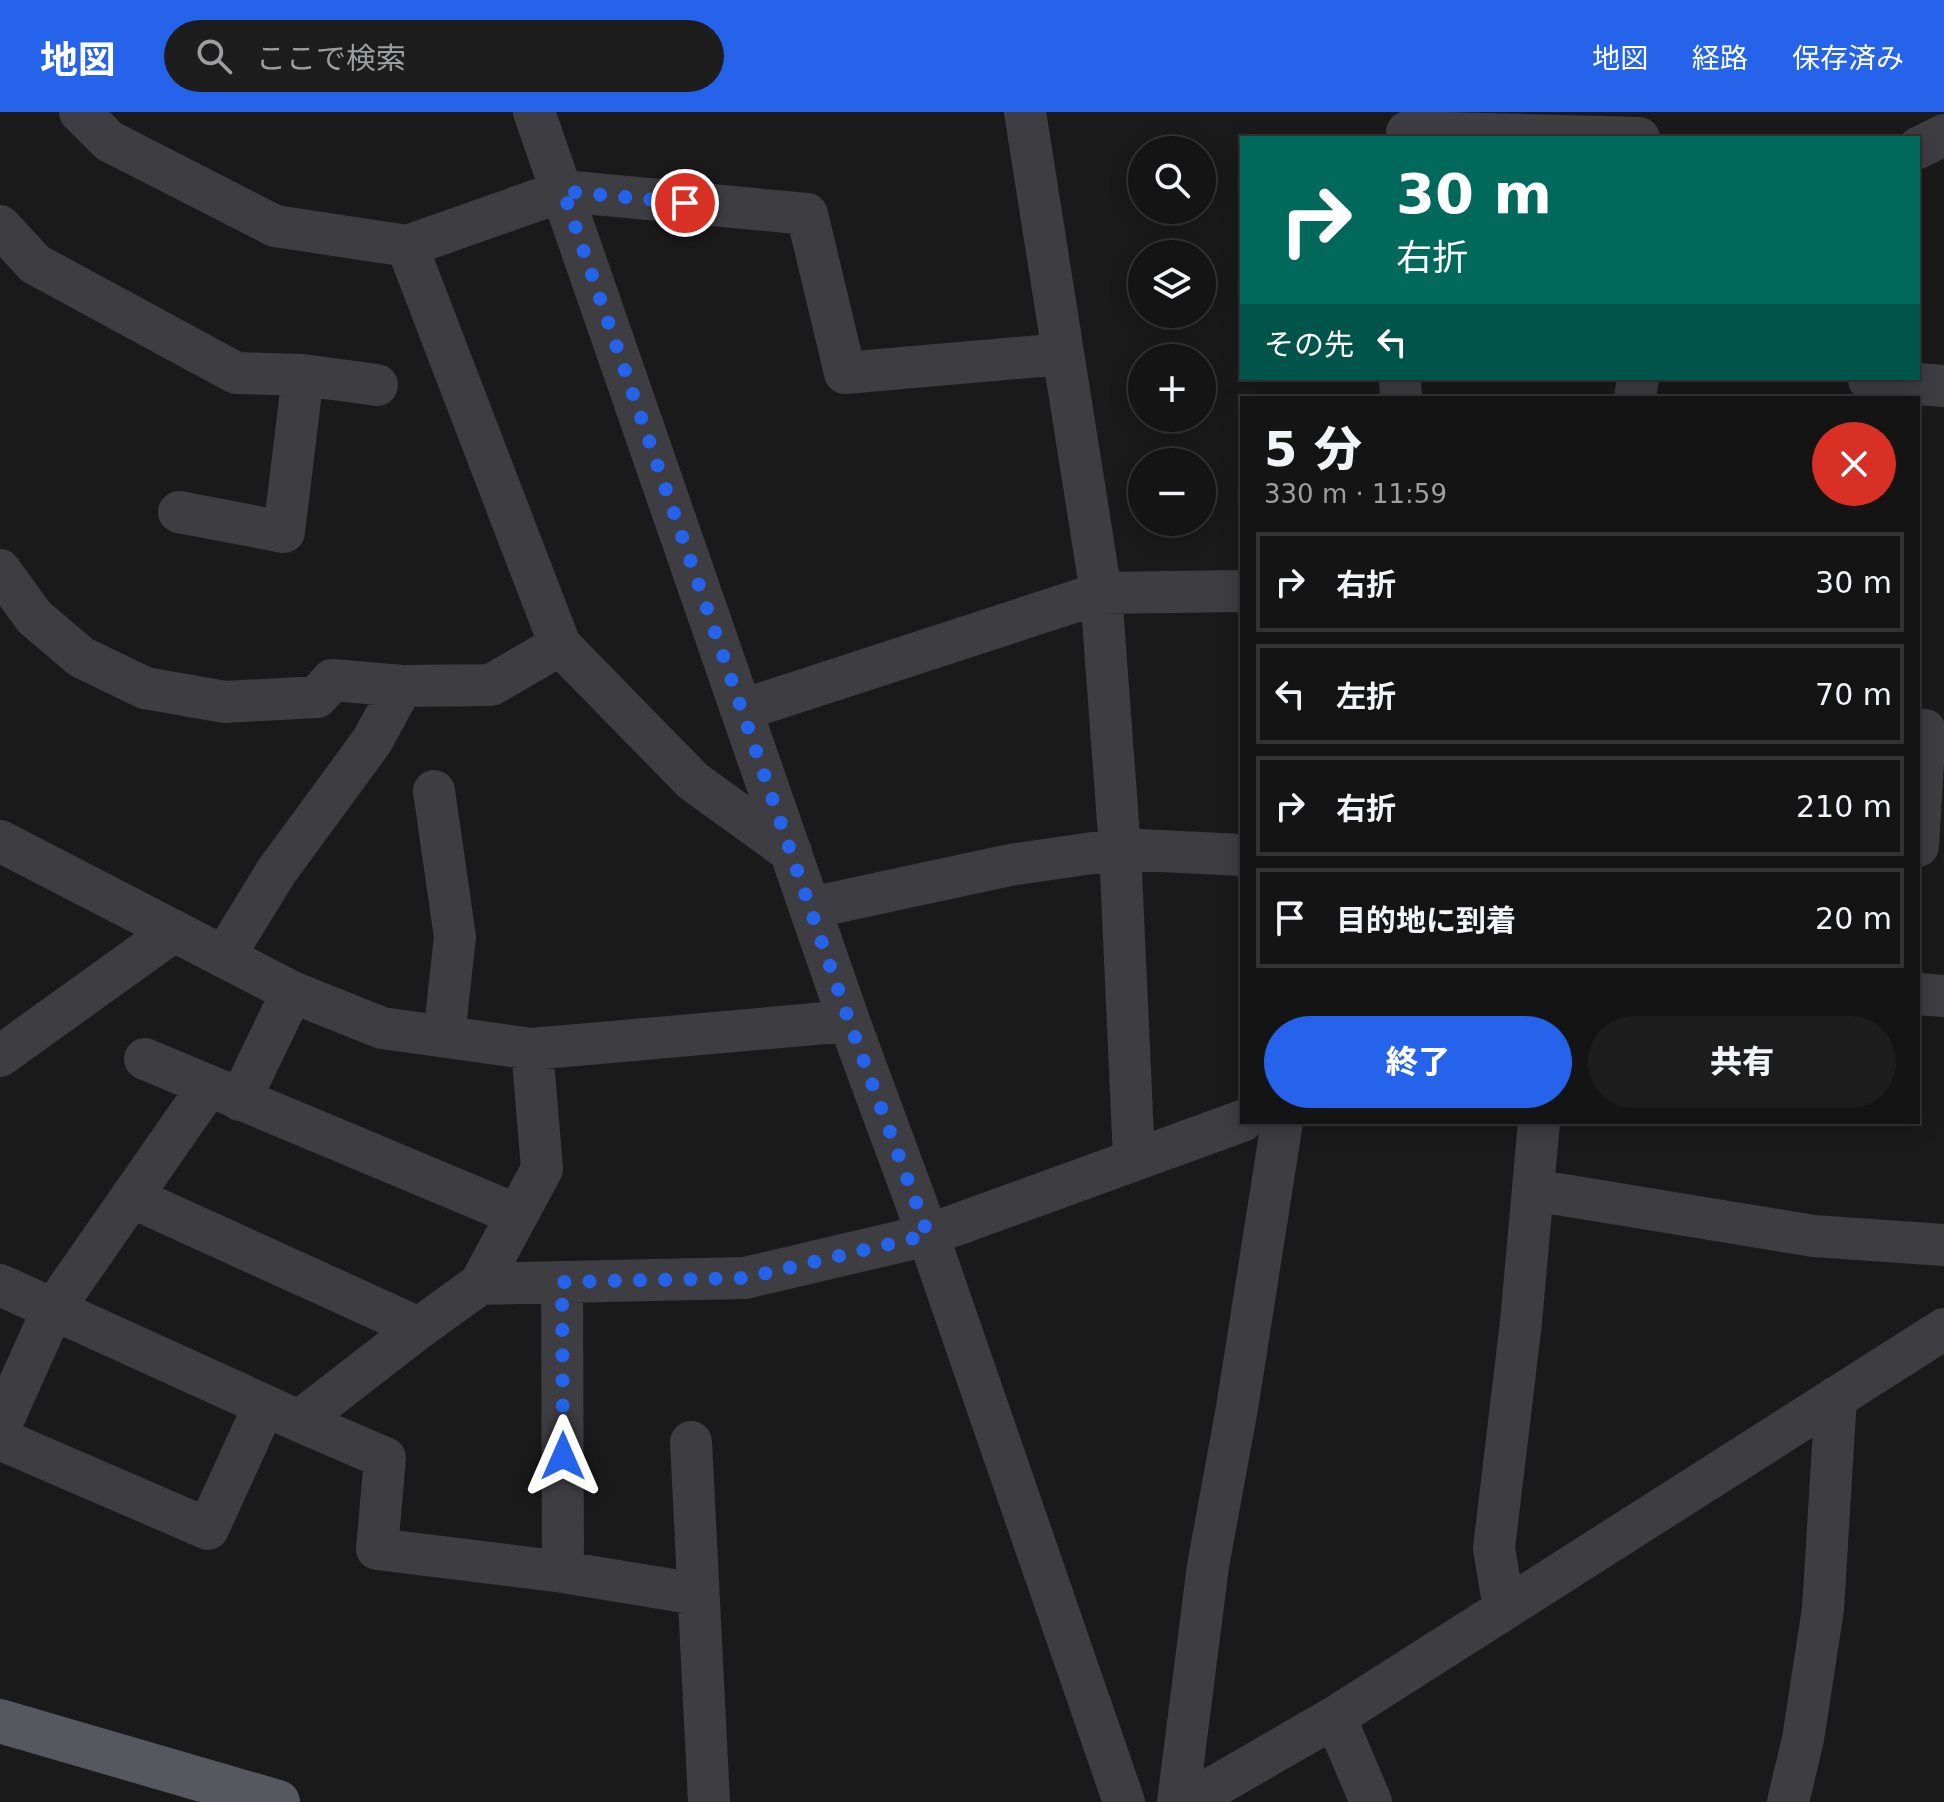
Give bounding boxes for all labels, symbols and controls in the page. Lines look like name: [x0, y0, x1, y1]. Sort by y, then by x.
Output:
search box: [164, 20, 724, 92]
icon: search: [192, 34, 236, 78]
text: 地図: [40, 38, 116, 82]
text: ここで検索: [256, 41, 406, 76]
text: 地図: [1592, 42, 1648, 75]
text: 経路: [1692, 42, 1748, 75]
text: 保存済み: [1792, 42, 1904, 75]
map controls: [1128, 136, 1216, 536]
button: search: [1128, 136, 1216, 224]
text: 30 m: [1396, 161, 1552, 226]
icon: right: [1264, 168, 1368, 272]
pin: [651, 169, 719, 237]
icon: arrive: [663, 181, 707, 225]
text: 右折: [1396, 237, 1468, 278]
button: layers: [1128, 240, 1216, 328]
icon: left: [1370, 320, 1414, 364]
text: その先: [1264, 327, 1354, 362]
button: +: [1128, 344, 1216, 432]
text: 5 分: [1264, 421, 1362, 477]
button: close: [1812, 422, 1896, 506]
button: −: [1128, 448, 1216, 536]
text: 330 m · 11:59: [1264, 479, 1447, 509]
icon: right: [1268, 560, 1312, 604]
text: 30 m: [1815, 565, 1892, 600]
text: 右折: [1336, 567, 1396, 602]
icon: left: [1268, 672, 1312, 716]
text: 70 m: [1815, 677, 1892, 712]
text: 左折: [1336, 679, 1396, 714]
icon: right: [1268, 784, 1312, 828]
text: 210 m: [1796, 789, 1892, 824]
text: 右折: [1336, 791, 1396, 826]
icon: arrive: [1268, 896, 1312, 940]
text: 20 m: [1815, 901, 1892, 936]
text: 目的地に到着: [1336, 903, 1516, 938]
button: 終了: [1264, 1016, 1572, 1108]
button: 共有: [1588, 1016, 1896, 1108]
position arrow: [521, 1414, 605, 1498]

